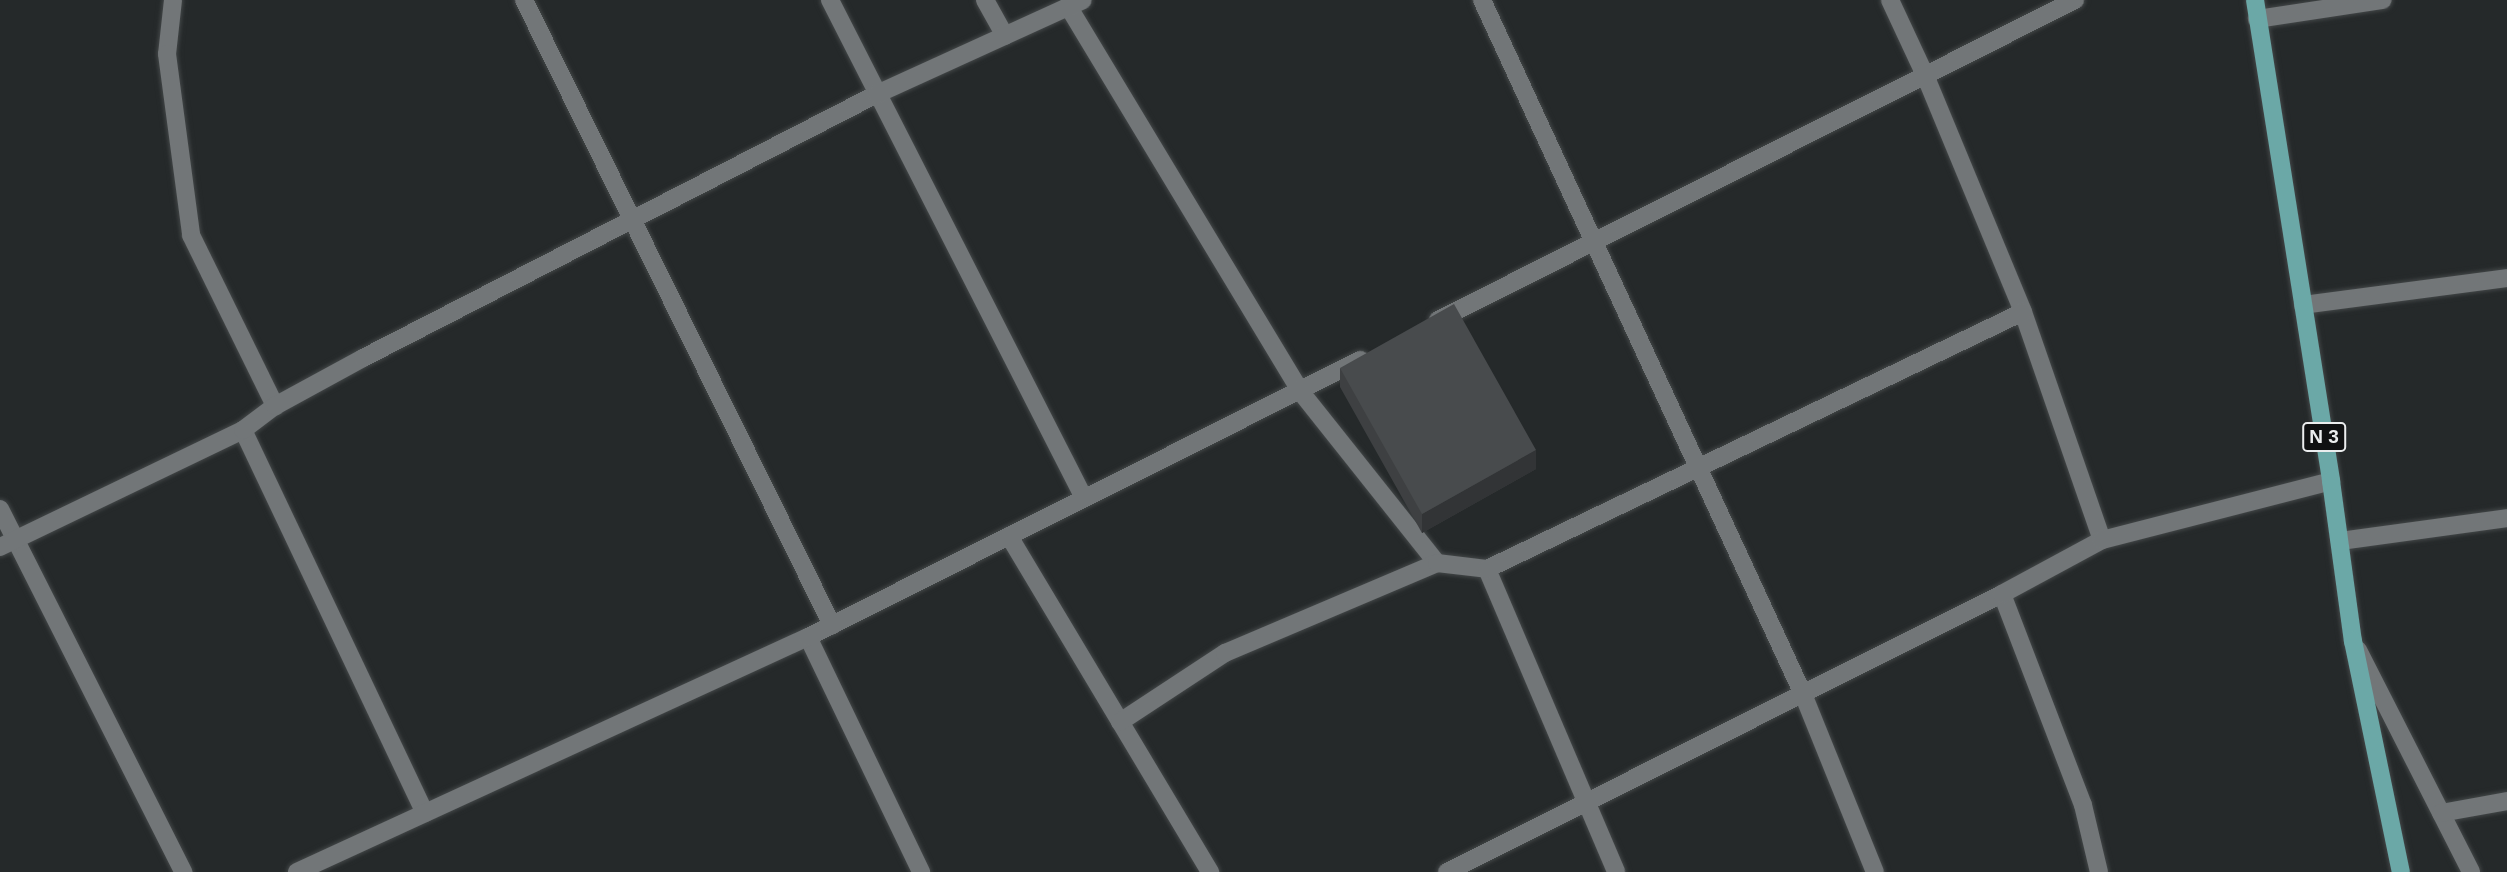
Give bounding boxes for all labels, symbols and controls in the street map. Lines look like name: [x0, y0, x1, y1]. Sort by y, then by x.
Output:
road number: N 3: [2301, 422, 2347, 452]

